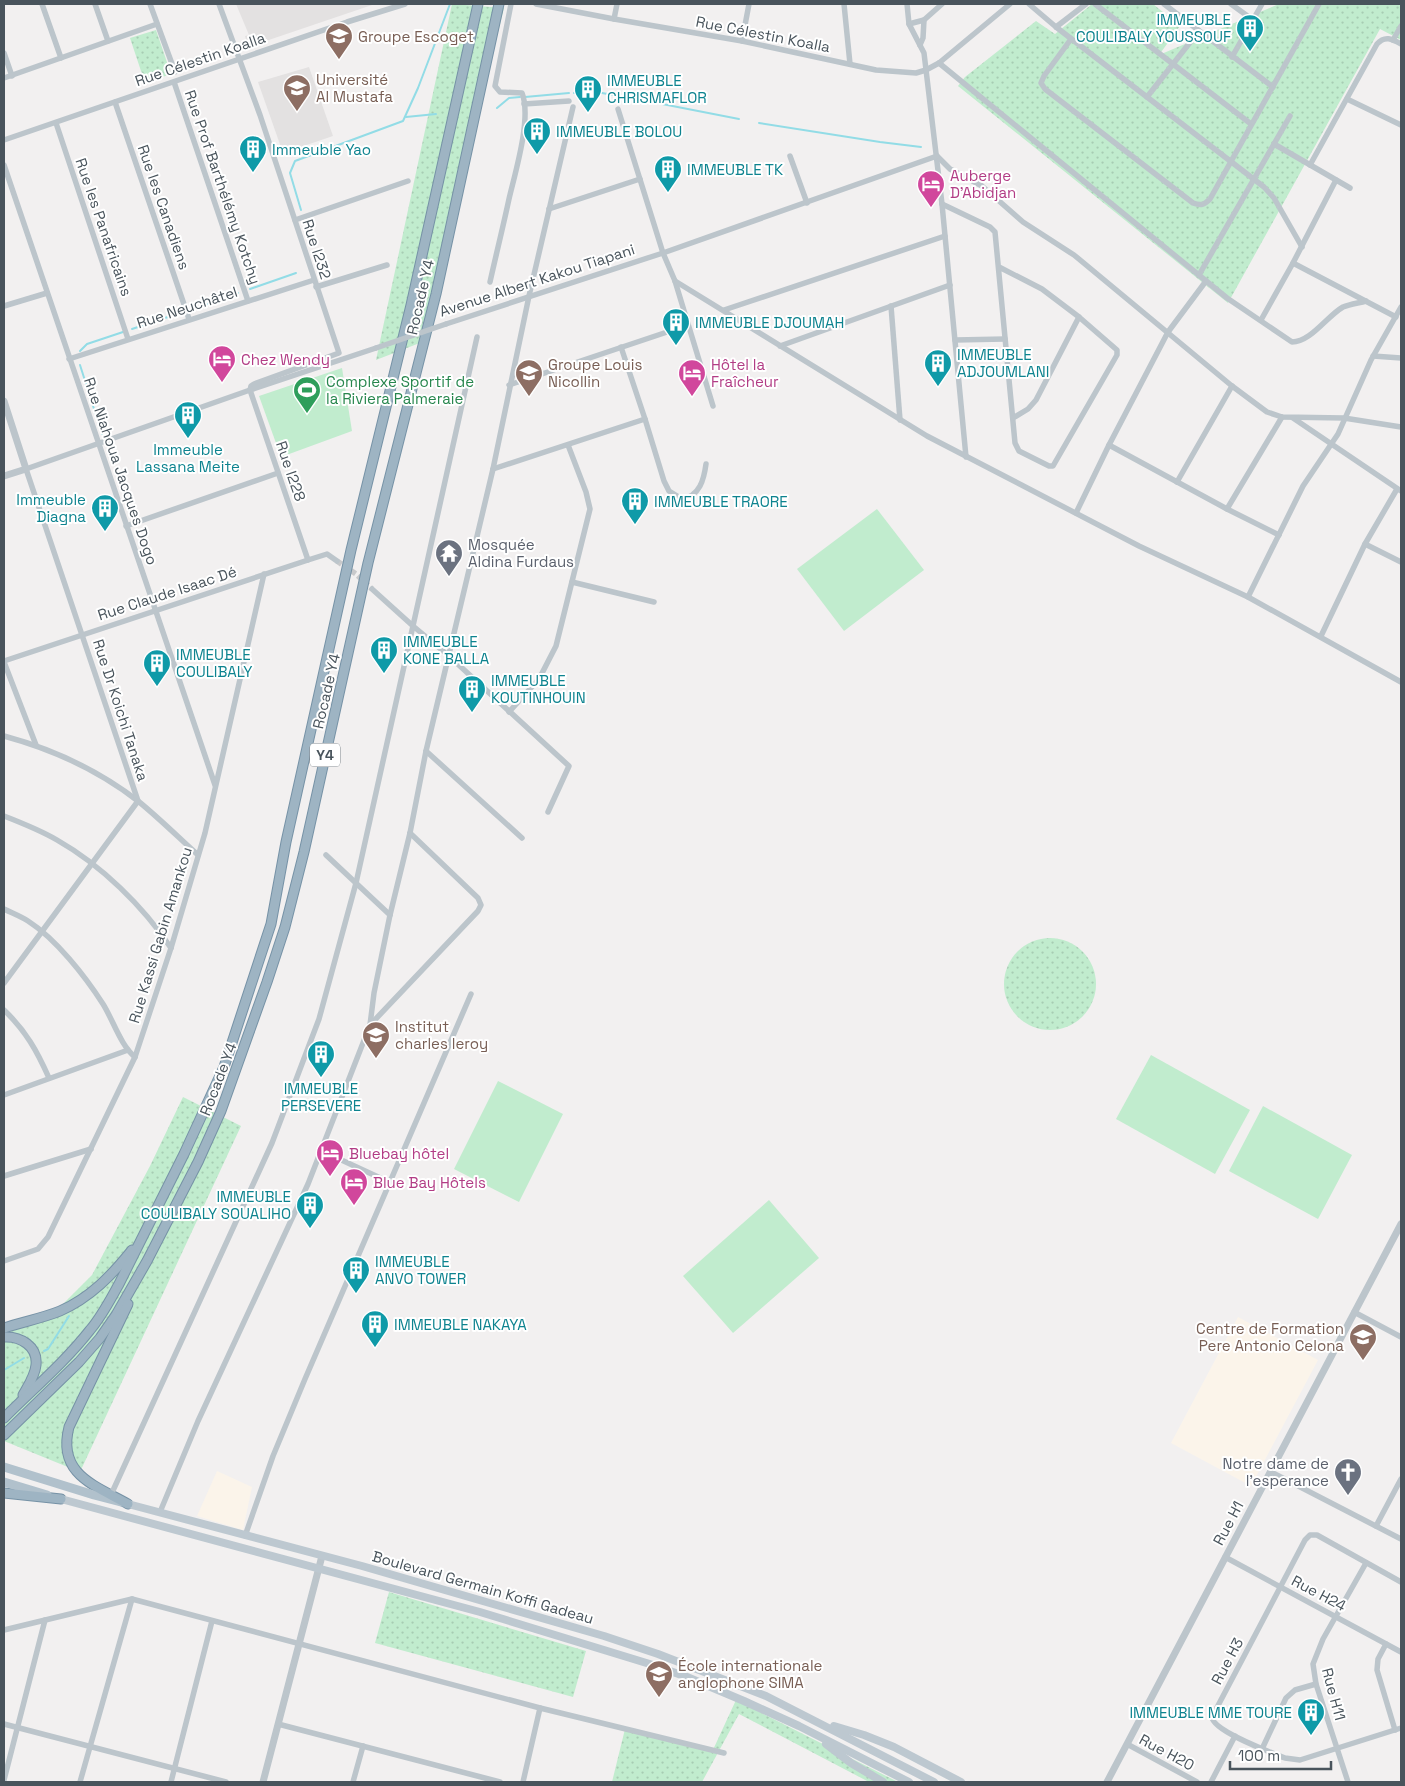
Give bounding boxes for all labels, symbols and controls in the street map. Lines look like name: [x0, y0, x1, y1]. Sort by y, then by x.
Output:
place label: IMMEUBLE COULIBALY YOUSSOUF: [1076, 10, 1231, 46]
street label: Rue Célestin Koalla: [694, 12, 832, 56]
building icon: IMMEUBLE COULIBALY YOUSSOUF: [1235, 13, 1265, 52]
school or university icon: Groupe Escoget: [324, 21, 354, 60]
place label: Groupe Escoget: [358, 27, 474, 46]
street label: Rue Célestin Koalla: [132, 28, 268, 90]
place label: Université Al Mustafa: [316, 70, 393, 106]
place label: IMMEUBLE CHRISMAFLOR: [607, 71, 707, 107]
school or university icon: Université Al Mustafa: [282, 73, 312, 112]
building icon: IMMEUBLE CHRISMAFLOR: [573, 74, 603, 113]
street label: Rue Prof Barthélémy Kotchy: [181, 87, 265, 287]
building icon: IMMEUBLE BOLOU: [522, 116, 552, 155]
place label: IMMEUBLE BOLOU: [556, 122, 682, 141]
building icon: Immeuble Yao: [238, 134, 268, 173]
place label: Immeuble Yao: [272, 140, 371, 159]
street label: Rue les Canadiens: [134, 142, 194, 272]
building icon: IMMEUBLE TK: [653, 154, 683, 193]
street label: Rue les Panafricains: [71, 155, 137, 299]
place label: IMMEUBLE TK: [687, 160, 783, 179]
place label: Auberge D'Abidjan: [950, 166, 1016, 202]
hotel icon: Auberge D'Abidjan: [916, 169, 946, 208]
street label: Rue I232: [298, 217, 336, 281]
street label: Avenue Albert Kakou Tiapani: [437, 239, 637, 321]
street label: Rocade Y4: [402, 257, 438, 337]
street label: Rue Neuchâtel: [134, 282, 240, 332]
building icon: IMMEUBLE DJOUMAH: [661, 307, 691, 346]
place label: IMMEUBLE DJOUMAH: [695, 313, 844, 332]
hotel icon: Chez Wendy: [207, 344, 237, 383]
place label: IMMEUBLE ADJOUMLANI: [957, 345, 1049, 381]
building icon: IMMEUBLE ADJOUMLANI: [923, 348, 953, 387]
place label: Chez Wendy: [241, 350, 330, 369]
place label: Groupe Louis Nicollin: [548, 355, 642, 391]
place label: Hôtel la Fraîcheur: [711, 355, 779, 391]
school or university icon: Groupe Louis Nicollin: [514, 358, 544, 397]
hotel icon: Hôtel la Fraîcheur: [677, 358, 707, 397]
place label: Complexe Sportif de la Riviera Palmeraie: [326, 372, 474, 408]
street label: Rue Niahoua Jacques Dogo: [80, 375, 162, 567]
sports icon: Complexe Sportif de la Riviera Palmeraie: [292, 375, 322, 414]
building icon: Immeuble Lassana Meite: [173, 400, 203, 439]
street label: Rue I228: [272, 438, 310, 504]
place label: Immeuble Lassana Meite: [136, 440, 240, 476]
building icon: IMMEUBLE TRAORE: [620, 486, 650, 525]
place label: Immeuble Diagna: [16, 490, 86, 526]
place label: IMMEUBLE TRAORE: [654, 492, 788, 511]
building icon: Immeuble Diagna: [90, 493, 120, 532]
place label: Mosquée Aldina Furdaus: [468, 535, 574, 571]
temple icon: Mosquée Aldina Furdaus: [434, 538, 464, 577]
street label: Rue Claude Isaac Dé: [95, 562, 239, 624]
place label: IMMEUBLE KONE BALLA: [403, 632, 490, 668]
building icon: IMMEUBLE KONE BALLA: [369, 635, 399, 674]
street label: Rue Dr Koichi Tanaka: [89, 636, 153, 784]
place label: IMMEUBLE COULIBALY: [176, 645, 252, 681]
building icon: IMMEUBLE COULIBALY: [142, 648, 172, 687]
street label: Rocade Y4: [308, 651, 344, 731]
place label: IMMEUBLE KOUTINHOUIN: [491, 671, 586, 707]
building icon: IMMEUBLE KOUTINHOUIN: [457, 674, 487, 713]
road number: Y4: [310, 744, 340, 766]
street label: Rue Kassi Gabin Amankou: [124, 845, 196, 1025]
place label: Institut charles leroy: [395, 1017, 488, 1053]
school or university icon: Institut charles leroy: [361, 1020, 391, 1059]
building icon: IMMEUBLE PERSEVERE: [306, 1039, 336, 1078]
street label: Rocade Y4: [195, 1040, 241, 1118]
place label: IMMEUBLE PERSEVERE: [281, 1079, 361, 1115]
hotel icon: Bluebay hôtel: [315, 1138, 345, 1177]
place label: Bluebay hôtel: [349, 1144, 449, 1163]
hotel icon: Blue Bay Hôtels: [339, 1167, 369, 1206]
place label: Blue Bay Hôtels: [373, 1173, 486, 1192]
place label: IMMEUBLE COULIBALY SOUALIHO: [141, 1187, 291, 1223]
building icon: IMMEUBLE COULIBALY SOUALIHO: [295, 1190, 325, 1229]
place label: IMMEUBLE ANVO TOWER: [375, 1252, 466, 1288]
building icon: IMMEUBLE ANVO TOWER: [341, 1255, 371, 1294]
building icon: IMMEUBLE NAKAYA: [360, 1309, 390, 1348]
place label: IMMEUBLE NAKAYA: [394, 1315, 527, 1334]
place label: Centre de Formation Pere Antonio Celona: [1196, 1319, 1344, 1355]
school or university icon: Centre de Formation Pere Antonio Celona: [1348, 1322, 1378, 1361]
place label: Notre dame de l'esperance: [1223, 1454, 1329, 1490]
church icon: Notre dame de l'esperance: [1333, 1457, 1363, 1496]
street label: Rue H1: [1208, 1498, 1248, 1548]
street label: Boulevard Germain Koffi Gadeau: [370, 1546, 596, 1628]
street label: Rue H24: [1288, 1571, 1350, 1615]
street label: Rue H3: [1207, 1634, 1247, 1688]
place label: École internationale anglophone SIMA: [678, 1656, 823, 1692]
school or university icon: École internationale anglophone SIMA: [644, 1659, 674, 1698]
street label: Rue H11: [1318, 1666, 1350, 1722]
building icon: IMMEUBLE MME TOURE: [1296, 1697, 1326, 1736]
place label: IMMEUBLE MME TOURE: [1129, 1703, 1292, 1722]
street label: Rue H20: [1136, 1730, 1198, 1774]
scale bar: [1230, 1738, 1331, 1770]
text: 100 m: [1238, 1746, 1280, 1765]

